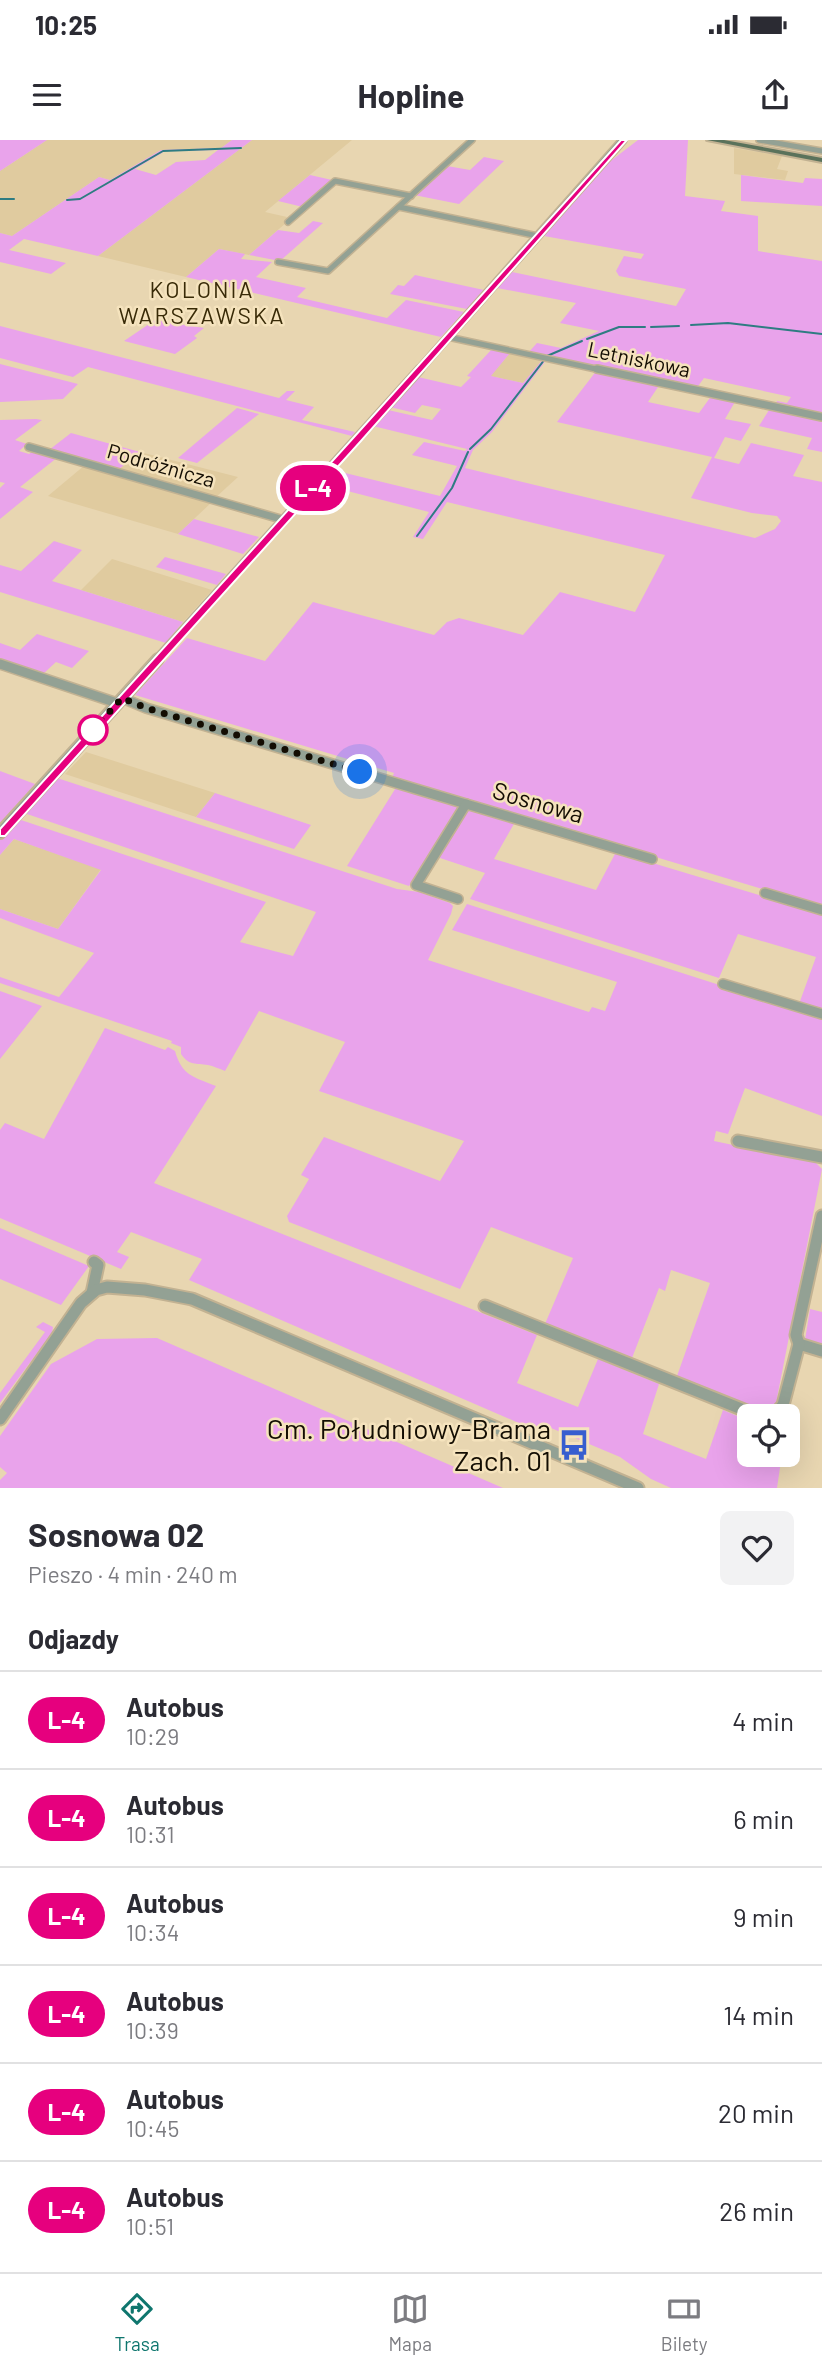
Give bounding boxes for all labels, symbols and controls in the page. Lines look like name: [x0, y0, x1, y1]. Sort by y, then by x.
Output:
text: 10:25: [35, 9, 97, 40]
icon: menu: [28, 76, 66, 114]
text: Hopline: [358, 76, 464, 114]
icon: share: [756, 76, 794, 114]
district label: KOLONIA WARSZAWSKA: [118, 275, 286, 329]
street label: Letniskowa: [586, 335, 693, 382]
street label: Podróżnicza: [105, 437, 218, 492]
line badge: L-4: [273, 465, 353, 511]
text: L-4: [294, 473, 332, 502]
unlabelled marker: [78, 715, 108, 745]
your location: [342, 754, 377, 789]
street label: Sosnowa: [490, 775, 587, 828]
map controls: [737, 1404, 800, 1467]
button: locate: [737, 1404, 800, 1467]
place label: Cm. Południowy-Brama Zach. 01: [267, 1411, 551, 1477]
bus stop icon: Cm. Południowy-Brama Zach. 01: [557, 1428, 591, 1462]
button: heart: [720, 1511, 794, 1585]
text: Sosnowa 02: [28, 1514, 204, 1554]
text: Pieszo · 4 min · 240 m: [28, 1560, 238, 1588]
text: Odjazdy: [28, 1623, 119, 1654]
text: Autobus: [126, 1691, 224, 1722]
text: L-4: [47, 1705, 86, 1734]
text: 4 min: [732, 1705, 794, 1736]
text: 10:29: [126, 1722, 179, 1750]
text: Autobus: [126, 1789, 224, 1820]
text: L-4: [47, 1803, 86, 1832]
text: 6 min: [733, 1803, 794, 1834]
text: 10:31: [126, 1820, 175, 1848]
text: Autobus: [126, 1887, 224, 1918]
text: L-4: [47, 1901, 86, 1930]
text: 9 min: [733, 1901, 794, 1932]
text: 10:34: [126, 1918, 179, 1946]
text: Autobus: [126, 1985, 224, 2016]
text: L-4: [47, 1999, 86, 2028]
text: 14 min: [723, 1999, 794, 2030]
text: 10:39: [126, 2016, 179, 2044]
text: Autobus: [126, 2083, 224, 2114]
text: L-4: [47, 2097, 86, 2126]
text: 20 min: [718, 2097, 794, 2128]
text: 10:45: [126, 2114, 179, 2142]
text: Autobus: [126, 2181, 224, 2212]
text: L-4: [47, 2195, 86, 2224]
text: 26 min: [719, 2195, 794, 2226]
text: 10:51: [126, 2212, 174, 2240]
tab: Trasa: [114, 2290, 160, 2355]
tab: Mapa: [388, 2290, 432, 2355]
tab: Bilety: [661, 2290, 708, 2355]

